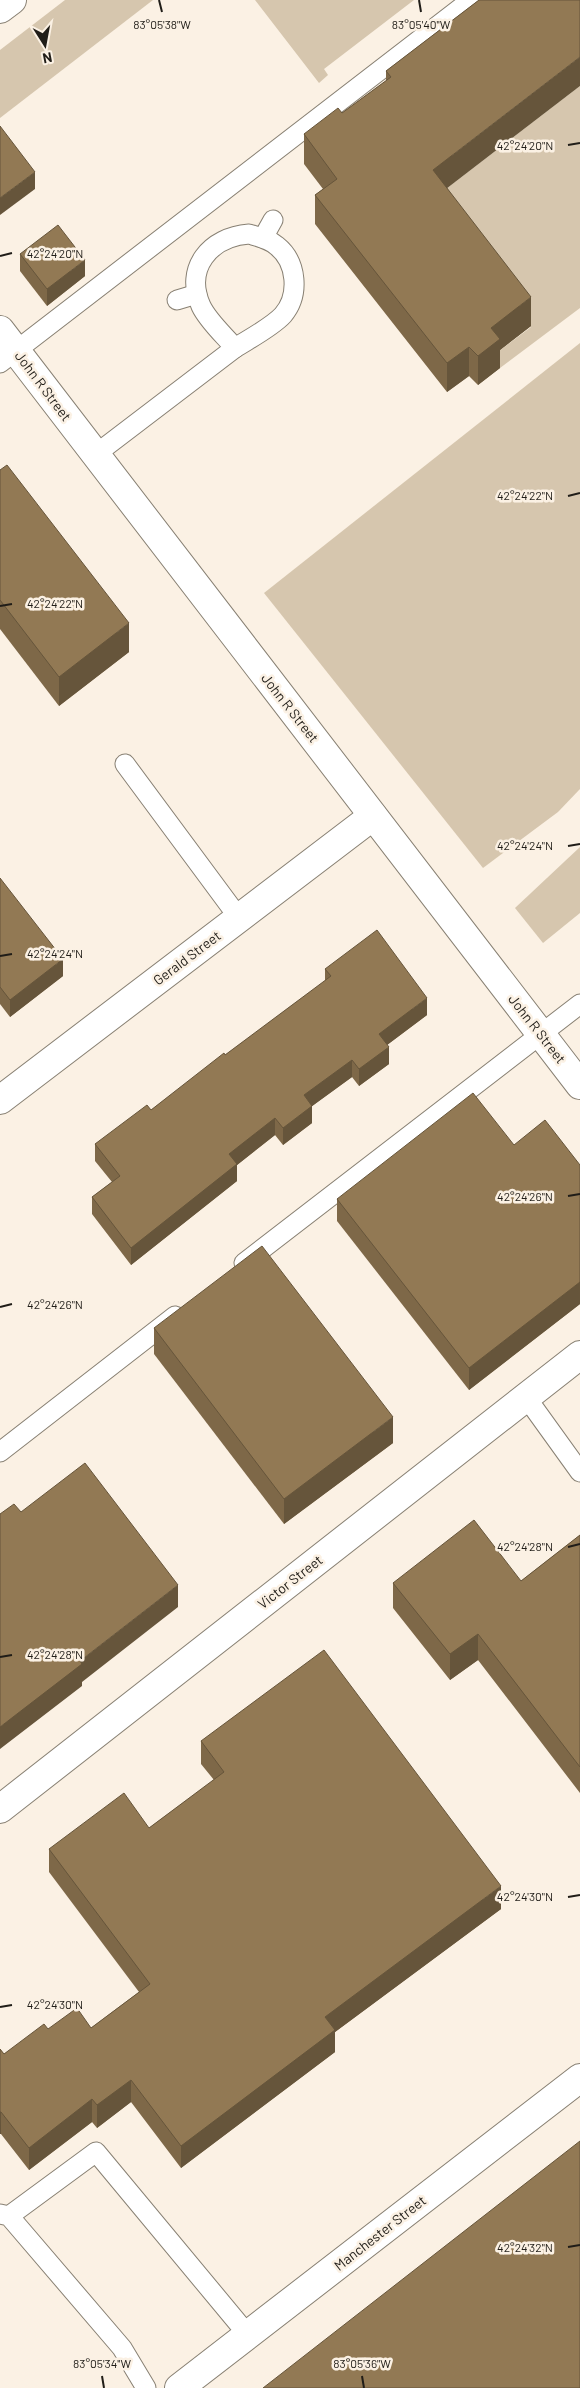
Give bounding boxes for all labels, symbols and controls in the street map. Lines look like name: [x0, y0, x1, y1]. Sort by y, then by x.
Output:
text: 83°05'38"W: [133, 17, 191, 31]
text: 83°05'40"W: [392, 17, 451, 31]
north arrow: [20, 20, 70, 70]
text: N: [41, 49, 54, 67]
text: 42°24'20"N: [497, 138, 553, 152]
text: 42°24'20"N: [27, 246, 83, 260]
street label: John R Street: [12, 347, 75, 424]
text: 42°24'22"N: [497, 488, 553, 502]
text: 42°24'22"N: [27, 596, 83, 610]
street label: John R Street: [258, 670, 323, 746]
text: 42°24'24"N: [497, 838, 553, 852]
street label: Gerald Street: [150, 927, 224, 989]
text: 42°24'24"N: [27, 946, 83, 960]
street label: John R Street: [505, 991, 570, 1067]
text: 42°24'26"N: [497, 1189, 553, 1203]
text: 42°24'26"N: [27, 1297, 83, 1311]
text: 42°24'28"N: [497, 1539, 553, 1553]
street label: Victor Street: [254, 1551, 326, 1612]
text: 42°24'28"N: [27, 1647, 83, 1661]
text: 42°24'30"N: [497, 1889, 553, 1903]
text: 42°24'30"N: [27, 1997, 83, 2011]
street label: Manchester Street: [330, 2191, 429, 2274]
text: 42°24'32"N: [497, 2240, 553, 2254]
text: 83°05'34"W: [73, 2356, 131, 2370]
text: 83°05'36"W: [333, 2356, 391, 2370]

